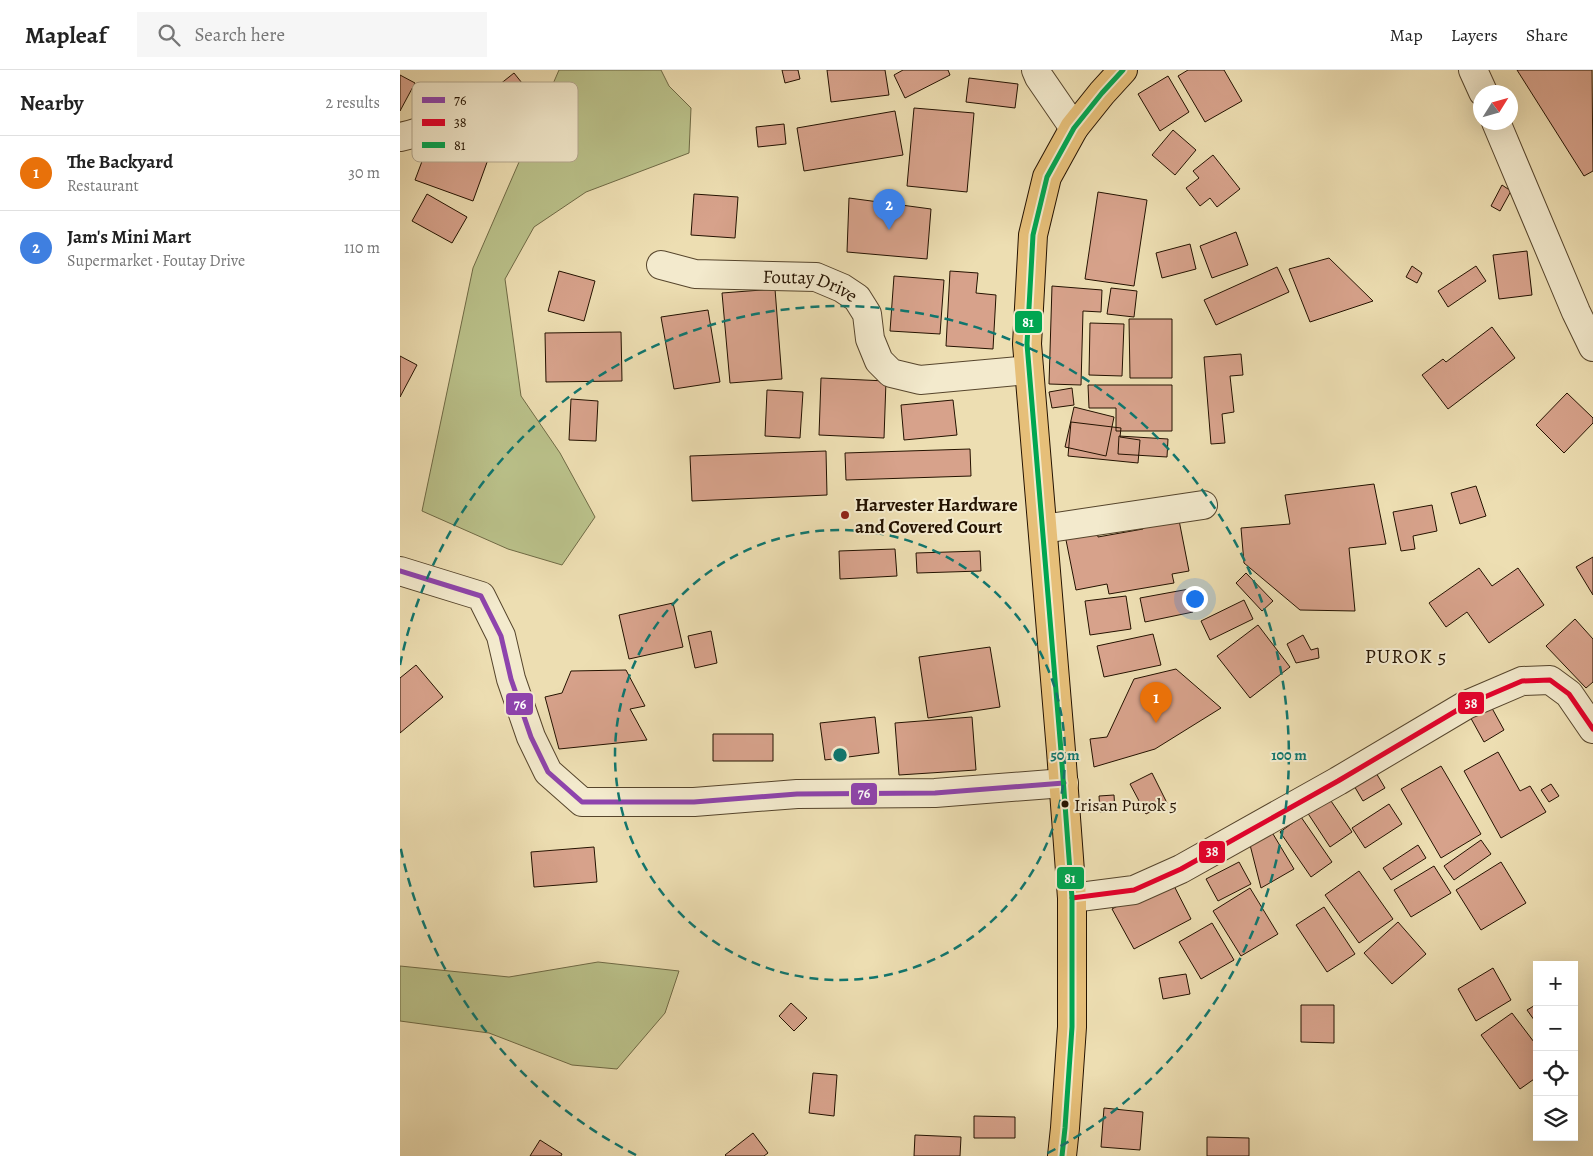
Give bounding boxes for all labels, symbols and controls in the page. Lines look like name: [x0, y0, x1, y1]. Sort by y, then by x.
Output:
search box: [137, 12, 487, 57]
text: Mapleaf: [25, 19, 107, 51]
icon: search: [155, 21, 183, 49]
text: Search here: [195, 22, 285, 48]
text: Map: [1390, 23, 1423, 47]
text: Layers: [1451, 23, 1498, 47]
text: Share: [1526, 23, 1568, 47]
legend: [412, 82, 578, 162]
north arrow: [1473, 85, 1518, 130]
text: Nearby: [20, 89, 83, 117]
text: 76: [454, 91, 466, 110]
text: 2 results: [325, 92, 380, 114]
text: 38: [454, 113, 467, 132]
text: 81: [454, 136, 466, 155]
text: The Backyard: [67, 149, 173, 175]
text: 1: [33, 162, 39, 184]
text: 30 m: [348, 162, 380, 184]
text: Restaurant: [67, 175, 139, 197]
pin: 2: [873, 189, 905, 230]
text: Jam's Mini Mart: [67, 224, 191, 250]
text: 2: [32, 237, 40, 259]
text: 110 m: [344, 237, 380, 259]
text: Supermarket · Foutay Drive: [67, 250, 245, 272]
street label: Foutay Drive: [762, 264, 863, 309]
line badge: 81: [1014, 310, 1043, 334]
text: 81: [1022, 313, 1034, 332]
place label: Harvester Hardware and Covered Court: [855, 492, 1018, 540]
marker: Harvester Hardware and Covered Court: [839, 509, 851, 521]
your location: [1182, 586, 1208, 612]
district label: PUROK 5: [1365, 643, 1447, 670]
pin: 1: [1140, 682, 1172, 723]
line badge: 38: [1457, 691, 1485, 715]
line badge: 76: [505, 692, 534, 716]
text: 38: [1465, 694, 1478, 713]
text: 76: [514, 695, 527, 714]
text: 50 m: [1050, 745, 1080, 765]
text: 100 m: [1271, 745, 1307, 765]
centre of rings: [831, 746, 849, 764]
line badge: 76: [850, 782, 878, 806]
text: 76: [858, 784, 871, 803]
place label: Irisan Purok 5: [1074, 793, 1177, 817]
marker: Irisan Purok 5: [1060, 799, 1070, 809]
line badge: 38: [1198, 840, 1226, 864]
text: 38: [1206, 842, 1219, 861]
line badge: 81: [1056, 866, 1085, 890]
text: 81: [1064, 869, 1076, 888]
map controls: [1533, 961, 1578, 1141]
button: +: [1533, 961, 1578, 1006]
button: −: [1533, 1006, 1578, 1051]
button: locate: [1533, 1051, 1578, 1096]
button: layers: [1533, 1096, 1578, 1141]

